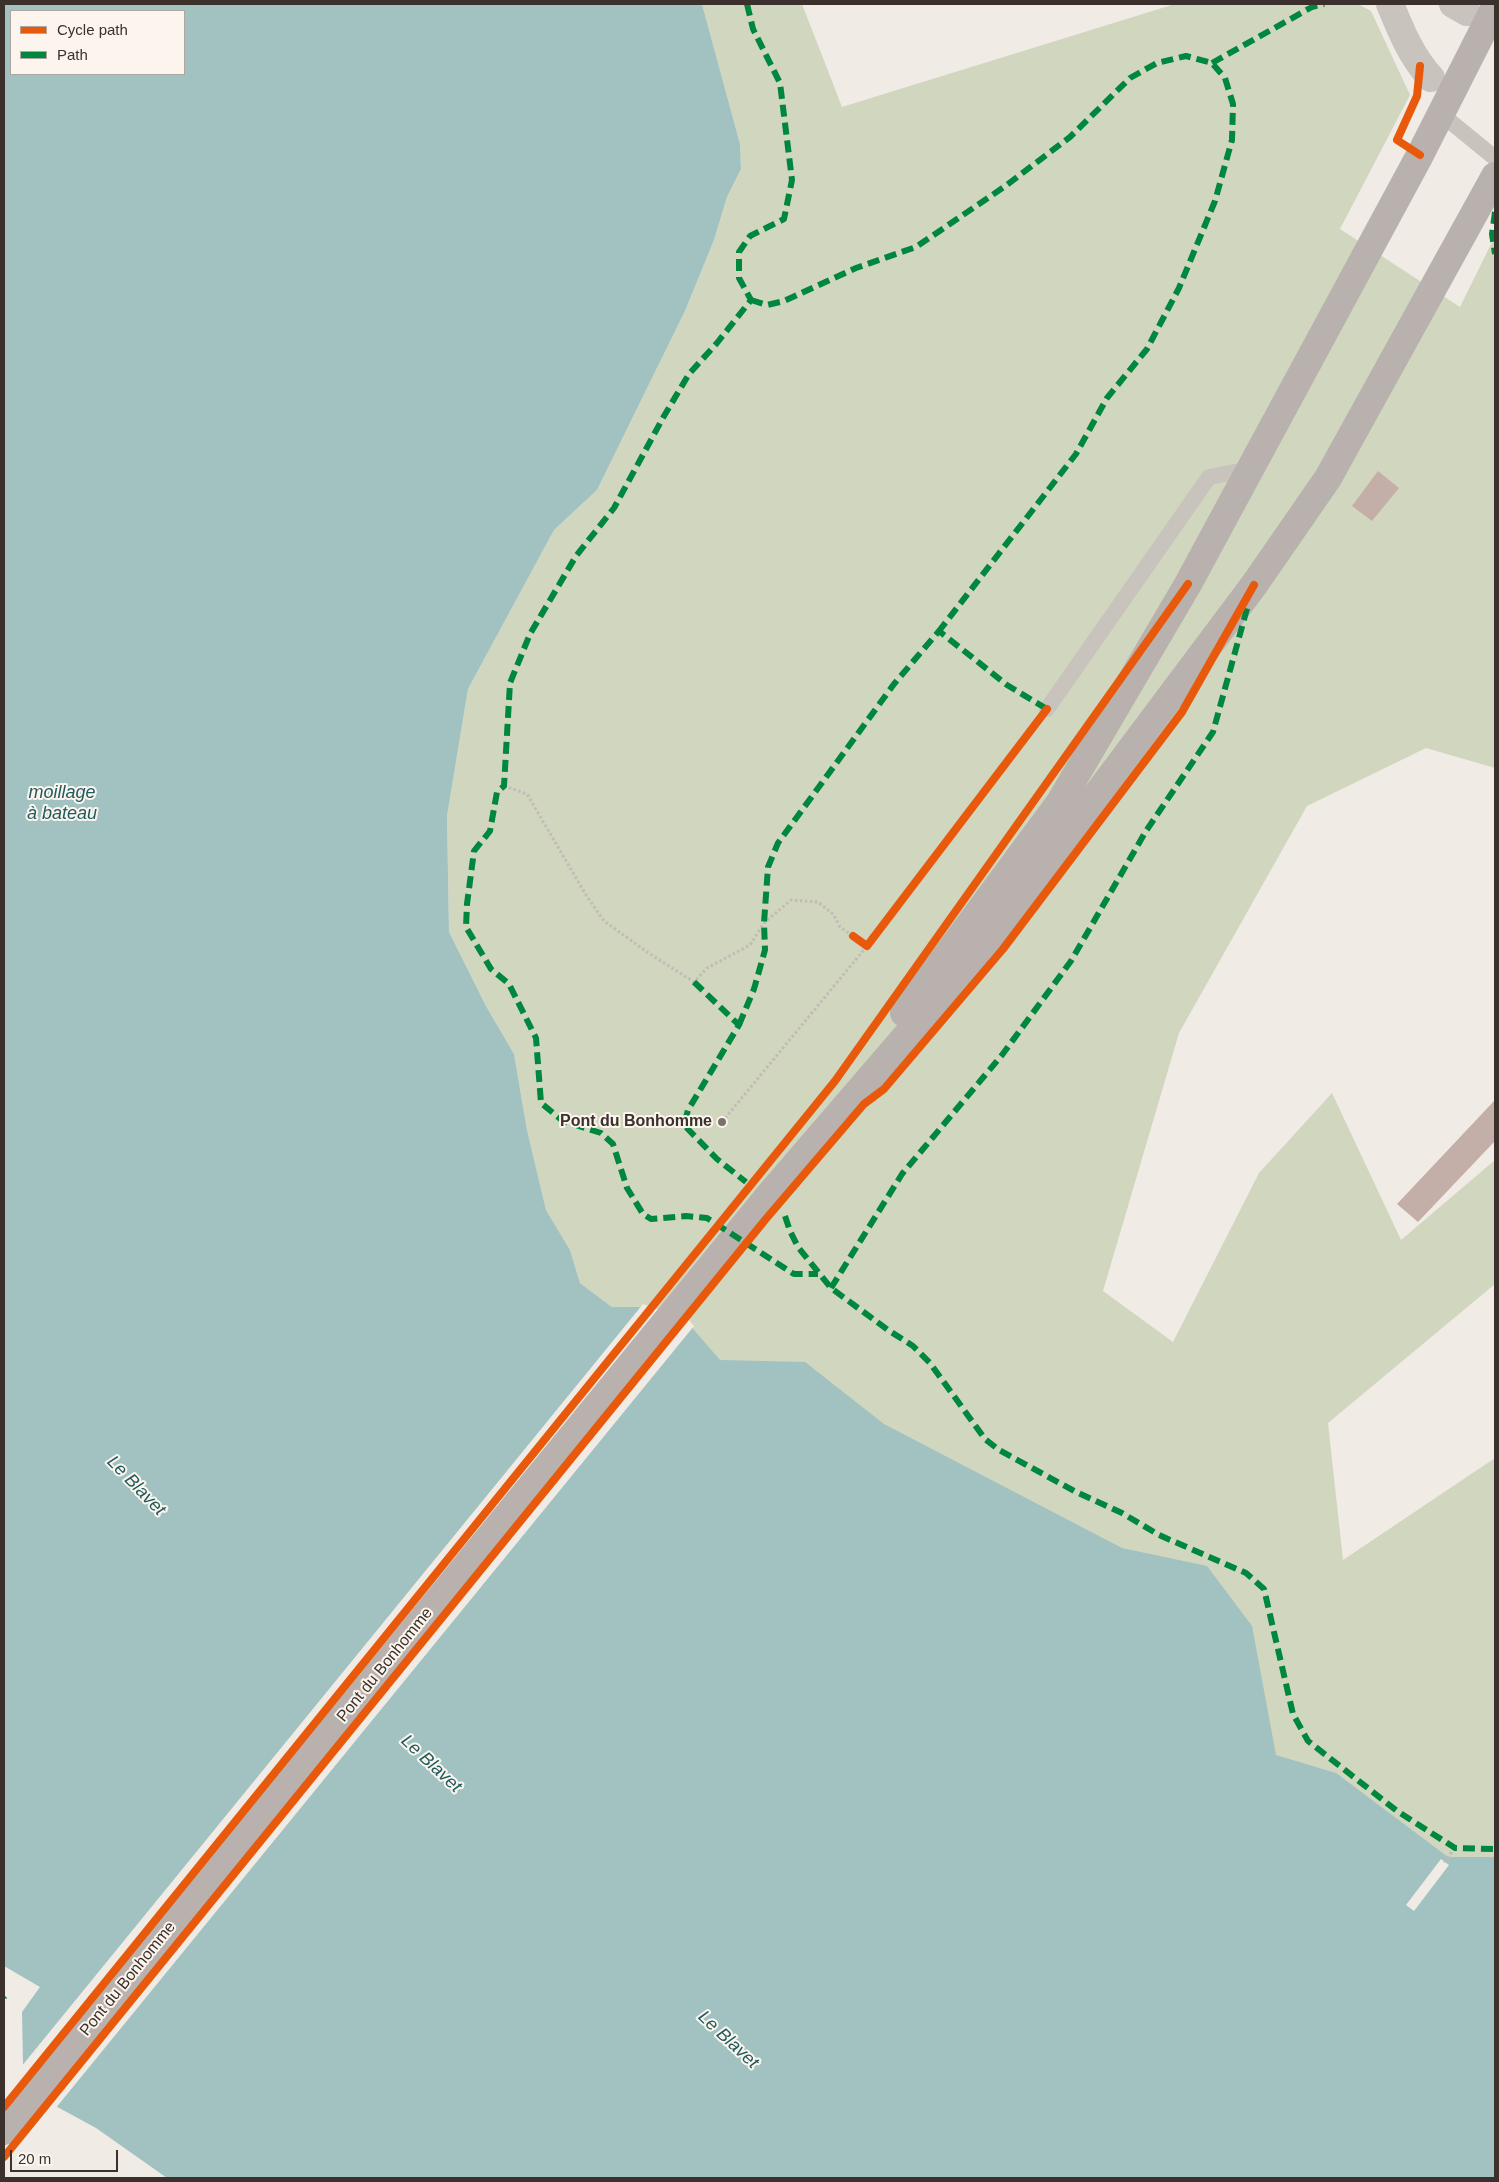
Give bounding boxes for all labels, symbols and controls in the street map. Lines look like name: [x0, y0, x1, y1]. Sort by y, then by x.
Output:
legend: [10, 10, 185, 75]
text: Cycle path: [57, 21, 128, 38]
text: Path: [57, 46, 88, 63]
water label: moillage à bateau: [27, 782, 97, 824]
place label: Pont du Bonhomme: [560, 1112, 712, 1132]
marker: Pont du Bonhomme: [716, 1116, 728, 1128]
water label: Le Blavet: [102, 1452, 170, 1520]
street label: Pont du Bonhomme: [333, 1604, 437, 1726]
water label: Le Blavet: [396, 1731, 466, 1797]
street label: Pont du Bonhomme: [76, 1918, 180, 2040]
water label: Le Blavet: [693, 2007, 763, 2073]
scale bar: [12, 2140, 120, 2172]
text: 20 m: [18, 2150, 51, 2167]

